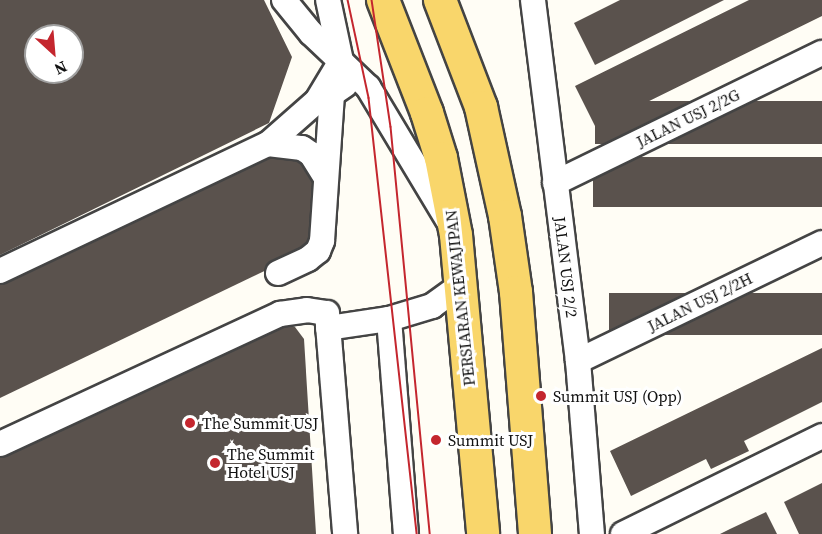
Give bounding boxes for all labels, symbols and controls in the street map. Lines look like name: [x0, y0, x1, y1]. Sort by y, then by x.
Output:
north arrow: [24, 24, 84, 84]
text: N: [51, 56, 71, 81]
street label: JALAN USJ 2/2G: [633, 85, 743, 151]
street label: PERSIARAN KEWAJIPAN: [441, 209, 479, 387]
street label: JALAN USJ 2/2: [550, 215, 582, 319]
street label: JALAN USJ 2/2H: [644, 268, 756, 336]
place label: Summit USJ (Opp): [553, 386, 682, 406]
marker: Summit USJ (Opp): [534, 389, 548, 403]
place label: The Summit USJ: [202, 413, 318, 433]
marker: The Summit USJ: [183, 416, 197, 430]
place label: Summit USJ: [448, 430, 533, 450]
marker: Summit USJ: [429, 433, 443, 447]
place label: The Summit Hotel USJ: [227, 444, 314, 482]
marker: The Summit Hotel USJ: [208, 456, 222, 470]

